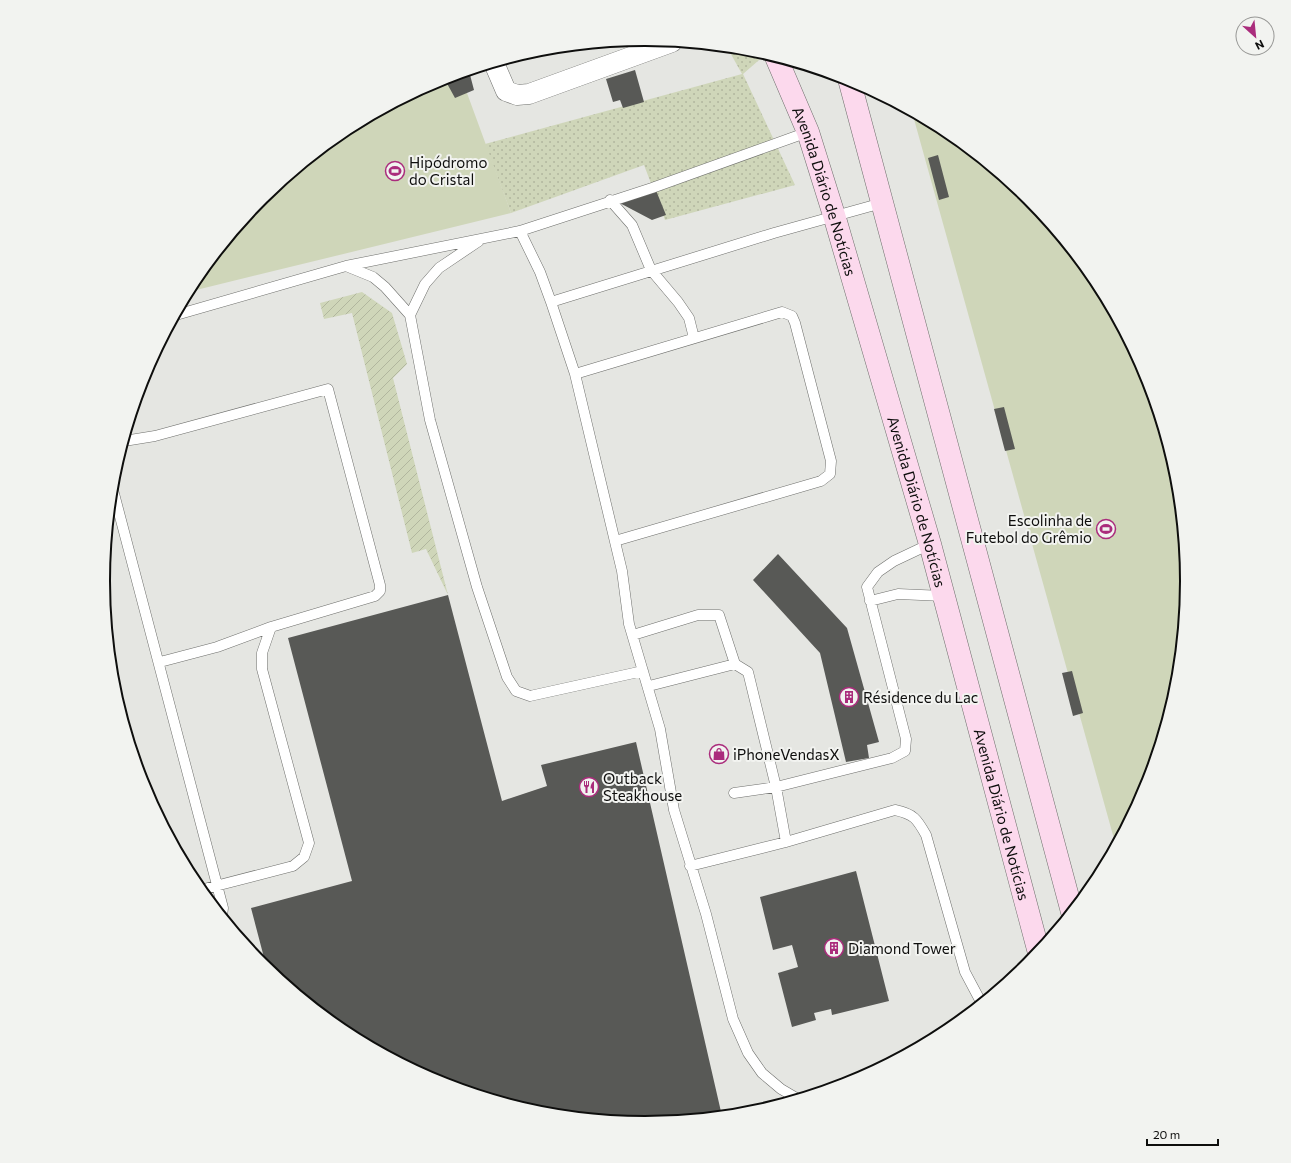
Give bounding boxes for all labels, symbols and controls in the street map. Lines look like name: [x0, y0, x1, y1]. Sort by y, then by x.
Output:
north arrow: [1235, 16, 1275, 56]
text: N: [1253, 38, 1266, 53]
street label: Avenida Diário de Notícias: [789, 104, 860, 278]
place label: Hipódromo do Cristal: [409, 153, 487, 188]
sports icon: Hipódromo do Cristal: [384, 160, 406, 182]
street label: Avenida Diário de Notícias: [884, 414, 950, 589]
place label: Escolinha de Futebol do Grêmio: [966, 511, 1092, 546]
sports icon: Escolinha de Futebol do Grêmio: [1095, 518, 1117, 540]
building icon: Résidence du Lac: [838, 686, 860, 708]
place label: Résidence du Lac: [863, 688, 978, 706]
street label: Avenida Diário de Notícias: [971, 726, 1034, 902]
shop icon: iPhoneVendasX: [708, 743, 730, 765]
place label: iPhoneVendasX: [733, 745, 840, 763]
place label: Outback Steakhouse: [603, 769, 682, 804]
restaurant icon: Outback Steakhouse: [578, 776, 600, 798]
building icon: Diamond Tower: [823, 937, 845, 959]
place label: Diamond Tower: [848, 939, 956, 957]
scale bar: [1147, 1121, 1218, 1147]
text: 20 m: [1153, 1127, 1180, 1141]

